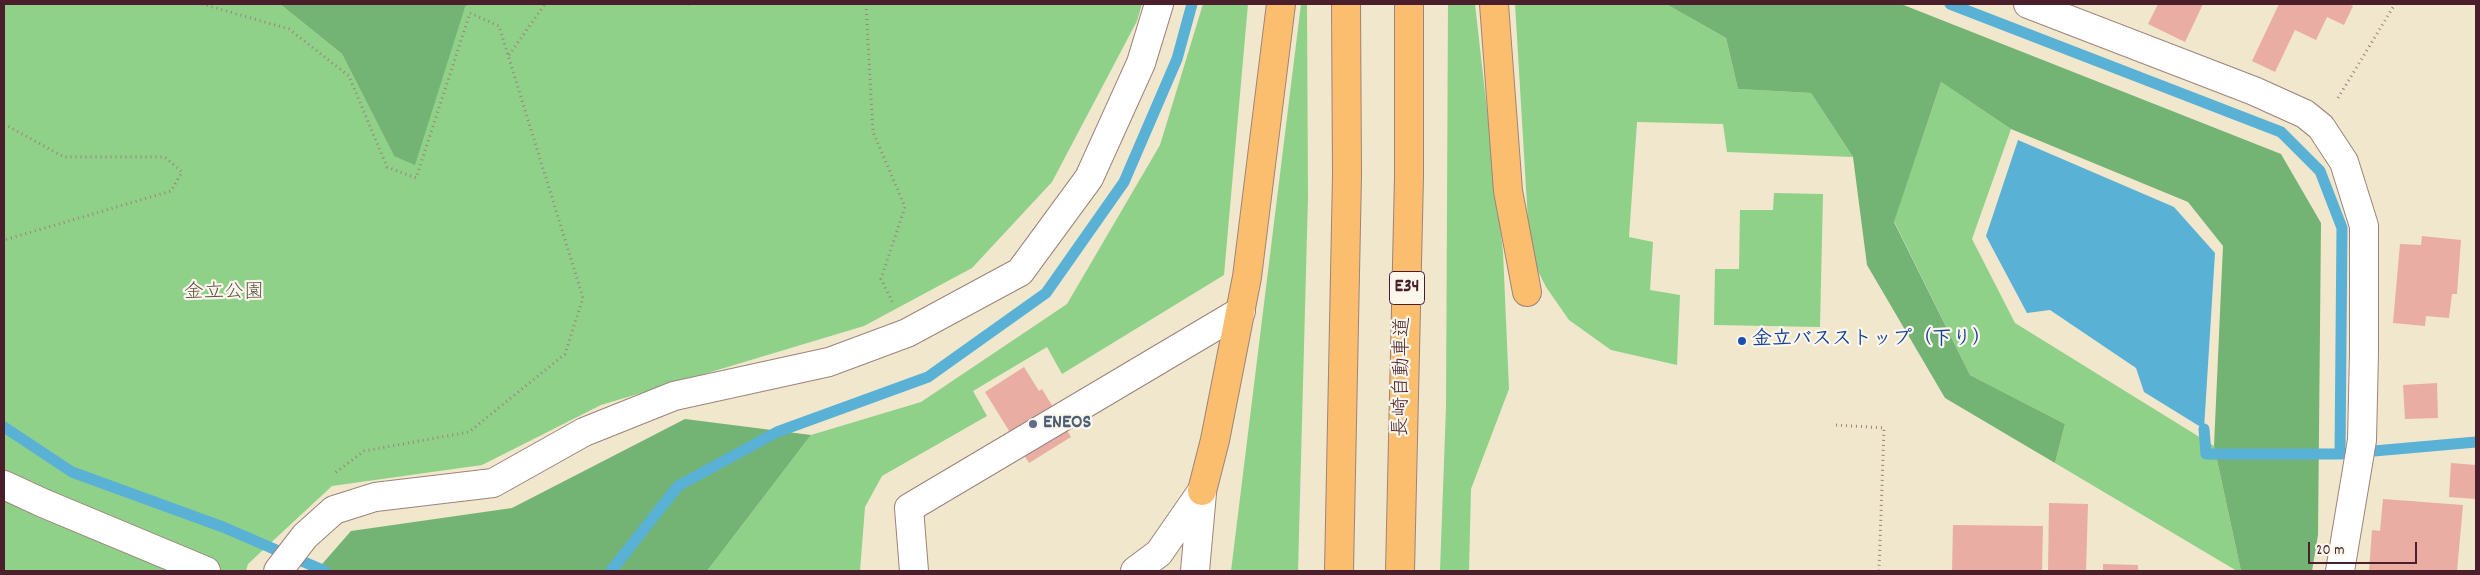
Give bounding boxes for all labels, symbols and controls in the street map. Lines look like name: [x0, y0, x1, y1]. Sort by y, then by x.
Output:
road number: E34: [1390, 272, 1424, 304]
park label: 金立公園: [184, 282, 264, 306]
street label: 長崎自動車道: [1391, 317, 1417, 437]
place label: 金立バスストップ（下り）: [1752, 329, 1992, 353]
marker: 金立バスストップ（下り）: [1736, 335, 1748, 347]
place label: ENEOS: [1043, 412, 1091, 436]
marker: ENEOS: [1027, 418, 1039, 430]
scale bar: [2310, 532, 2419, 564]
text: 20 m: [2316, 540, 2344, 562]

